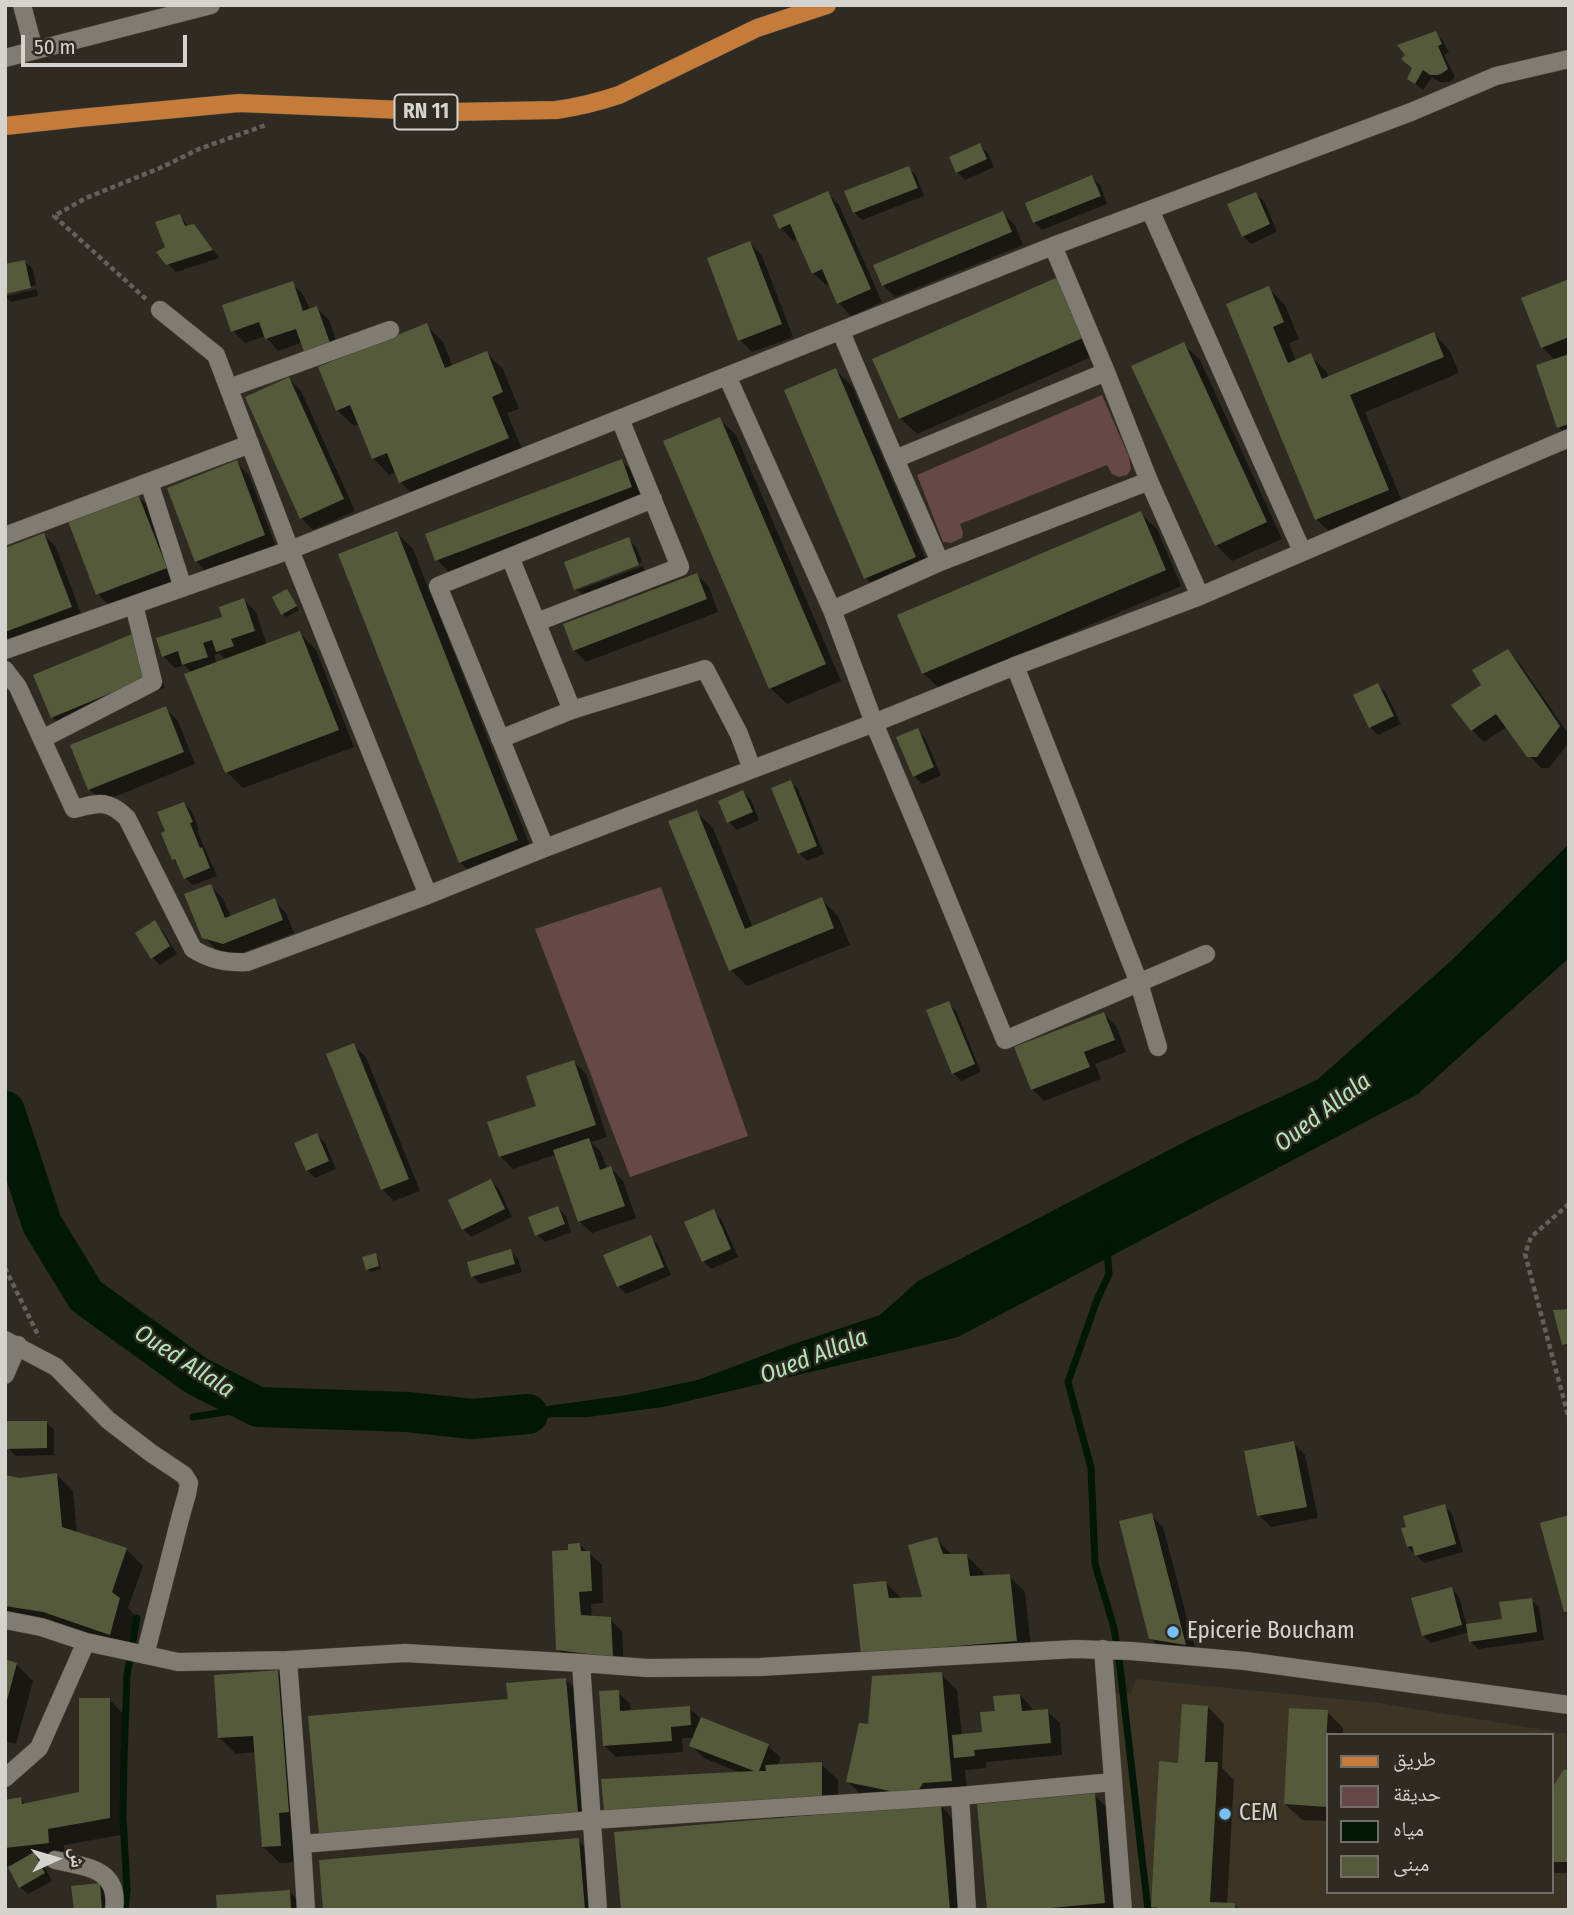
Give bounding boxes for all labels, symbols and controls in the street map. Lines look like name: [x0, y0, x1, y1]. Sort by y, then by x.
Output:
scale bar: [24, 21, 191, 65]
text: 50 m: [34, 34, 76, 60]
road number: RN 11: [394, 94, 458, 130]
water label: Oued Allala: [1269, 1068, 1377, 1158]
water label: Oued Allala: [129, 1319, 239, 1405]
water label: Oued Allala: [756, 1323, 872, 1391]
place label: Epicerie Boucham: [1187, 1618, 1355, 1646]
marker: Epicerie Boucham: [1165, 1624, 1181, 1640]
legend: [1326, 1733, 1553, 1894]
text: طريق: [1393, 1746, 1436, 1772]
text: حديقة: [1393, 1781, 1441, 1807]
place label: CEM: [1239, 1800, 1278, 1828]
marker: CEM: [1217, 1806, 1233, 1822]
text: مياه: [1393, 1816, 1424, 1842]
north arrow: [21, 1824, 91, 1894]
text: ش: [65, 1847, 90, 1868]
text: مبنى: [1393, 1851, 1429, 1877]

